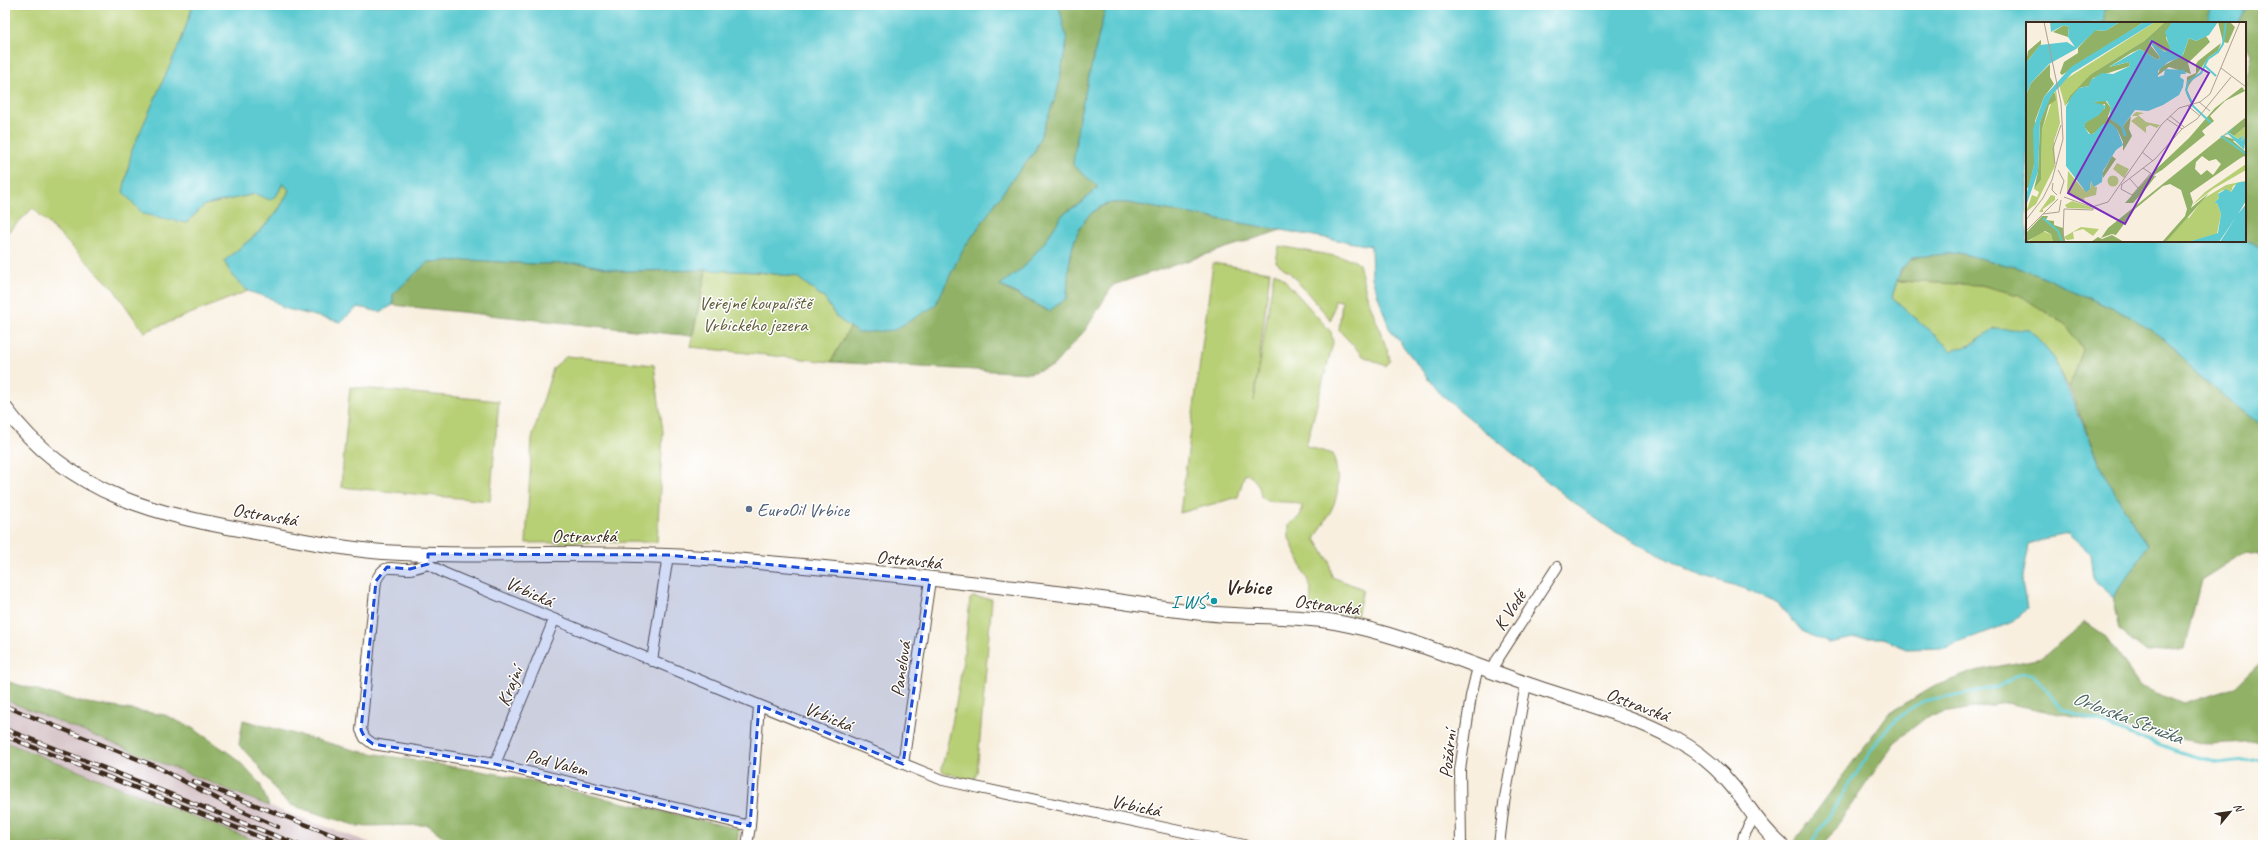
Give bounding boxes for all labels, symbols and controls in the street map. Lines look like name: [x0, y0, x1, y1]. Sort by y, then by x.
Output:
inset map: [2026, 22, 2246, 242]
park label: Veřejné koupaliště Vrbického jezera: [699, 291, 814, 337]
street label: Ostravská: [231, 498, 301, 533]
place label: EuroOil Vrbice: [757, 498, 851, 522]
marker: EuroOil Vrbice: [744, 504, 754, 514]
street label: Ostravská: [551, 524, 618, 548]
street label: Ostravská: [875, 545, 944, 576]
street label: Vrbická: [502, 571, 559, 614]
district label: Vrbice: [1225, 574, 1273, 600]
street label: K Vodě: [1488, 584, 1533, 635]
street label: Ostravská: [1293, 589, 1362, 622]
place label: I WŚ: [1171, 590, 1210, 614]
marker: I WŚ: [1209, 596, 1219, 606]
street label: Panelová: [885, 638, 917, 698]
street label: Krajní: [491, 659, 530, 710]
street label: Ostravská: [1603, 682, 1674, 728]
water label: Orlovská Stružka: [2069, 685, 2188, 751]
street label: Vrbická: [801, 696, 858, 738]
street label: Požární: [1434, 724, 1463, 779]
street label: Pod Valem: [523, 744, 592, 783]
street label: Vrbická: [1109, 789, 1164, 823]
north arrow: [2210, 792, 2250, 832]
text: N: [2231, 801, 2248, 815]

